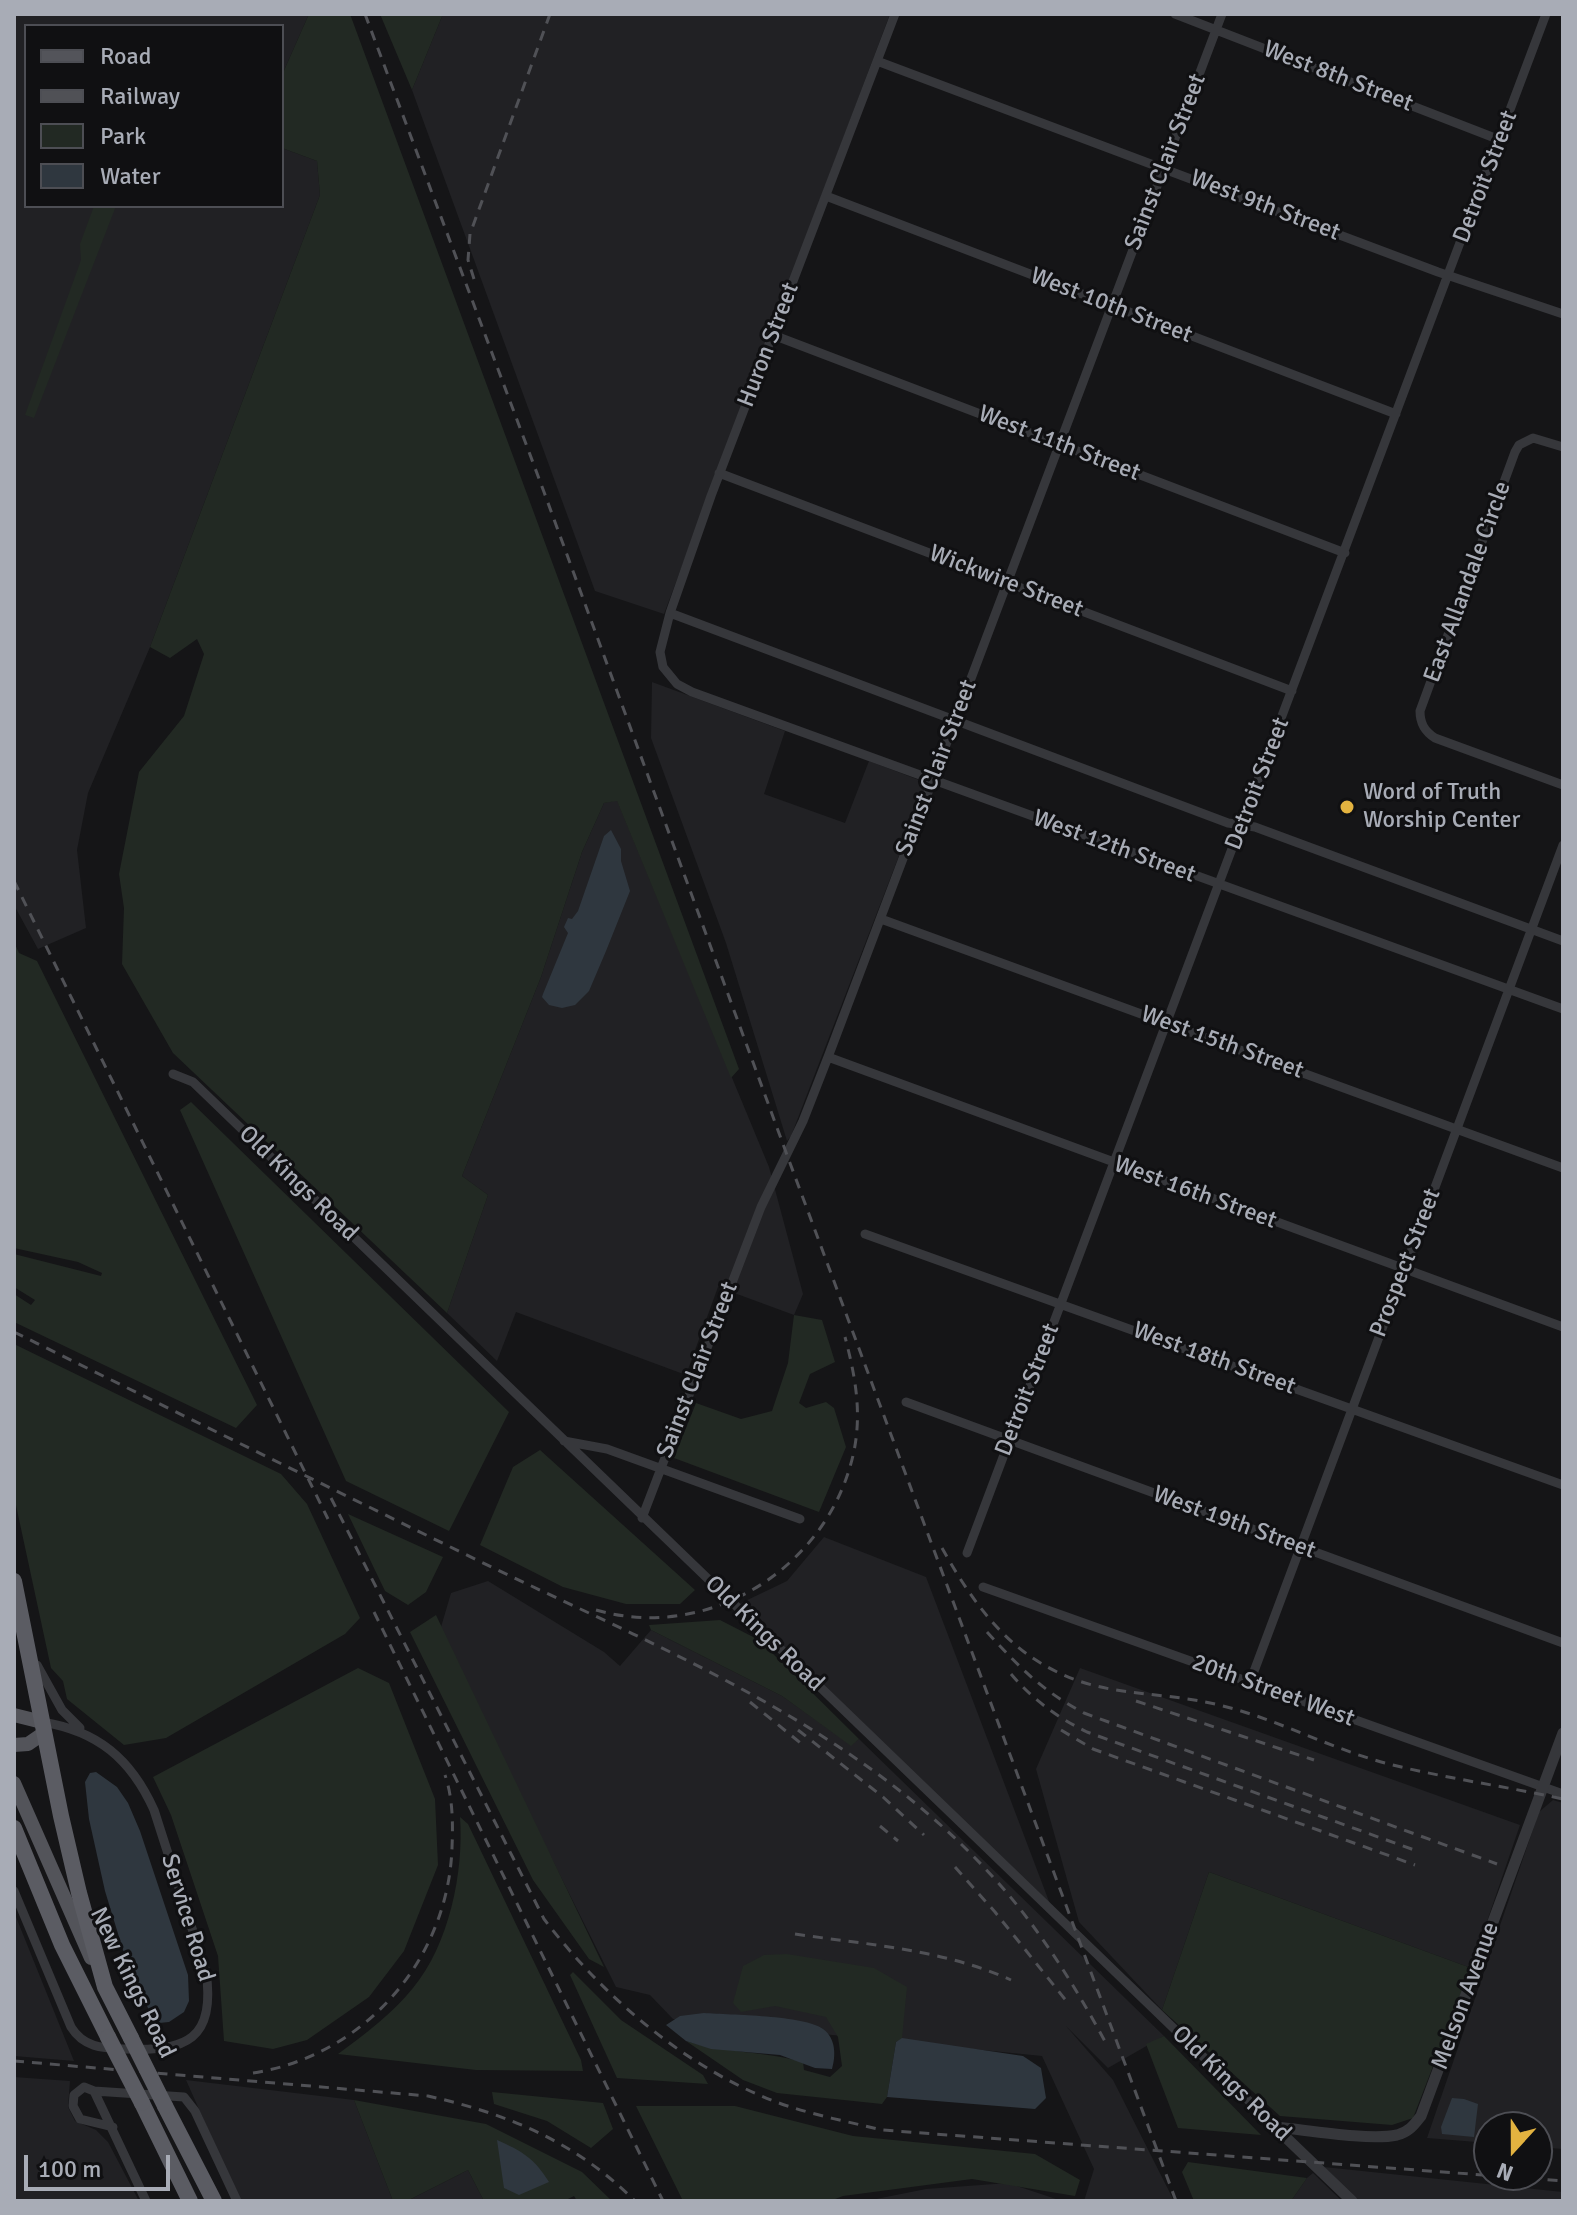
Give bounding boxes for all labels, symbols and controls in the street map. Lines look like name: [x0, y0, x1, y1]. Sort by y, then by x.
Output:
legend: [24, 24, 284, 208]
street label: West 8th Street: [1259, 35, 1417, 119]
text: Road: [100, 41, 151, 71]
street label: Sainst Clair Street: [1119, 70, 1213, 254]
text: Railway: [100, 81, 180, 111]
street label: Detroit Street: [1448, 107, 1524, 247]
text: Park: [100, 121, 146, 151]
text: Water: [100, 161, 160, 191]
street label: West 9th Street: [1186, 164, 1344, 248]
street label: West 10th Street: [1026, 262, 1196, 350]
street label: Huron Street: [732, 279, 806, 411]
street label: West 11th Street: [974, 400, 1144, 488]
street label: East Allandale Circle: [1418, 478, 1518, 686]
street label: Wickwire Street: [925, 539, 1087, 625]
street label: Sainst Clair Street: [890, 676, 984, 860]
street label: Detroit Street: [1220, 714, 1296, 854]
place label: Word of Truth Worship Center: [1363, 779, 1520, 835]
marker: Word of Truth Worship Center: [1338, 798, 1356, 816]
street label: West 12th Street: [1029, 804, 1199, 890]
street label: West 15th Street: [1137, 1000, 1307, 1086]
street label: Old Kings Road: [232, 1120, 364, 1248]
street label: West 16th Street: [1110, 1150, 1280, 1236]
street label: Prospect Street: [1364, 1185, 1448, 1341]
street label: Sainst Clair Street: [651, 1278, 745, 1462]
street label: West 18th Street: [1129, 1316, 1299, 1402]
street label: Detroit Street: [990, 1320, 1066, 1460]
street label: West 19th Street: [1149, 1480, 1319, 1566]
street label: Old Kings Road: [698, 1570, 830, 1698]
street label: 20th Street West: [1188, 1648, 1358, 1734]
street label: Service Road: [154, 1851, 220, 1985]
street label: New Kings Road: [83, 1903, 181, 2063]
street label: Melson Avenue: [1426, 1918, 1506, 2074]
street label: Old Kings Road: [1165, 2020, 1297, 2148]
north arrow: [1473, 2111, 1553, 2191]
scale bar: [28, 2139, 174, 2189]
text: 100 m: [38, 2154, 101, 2184]
text: N: [1493, 2157, 1517, 2187]

